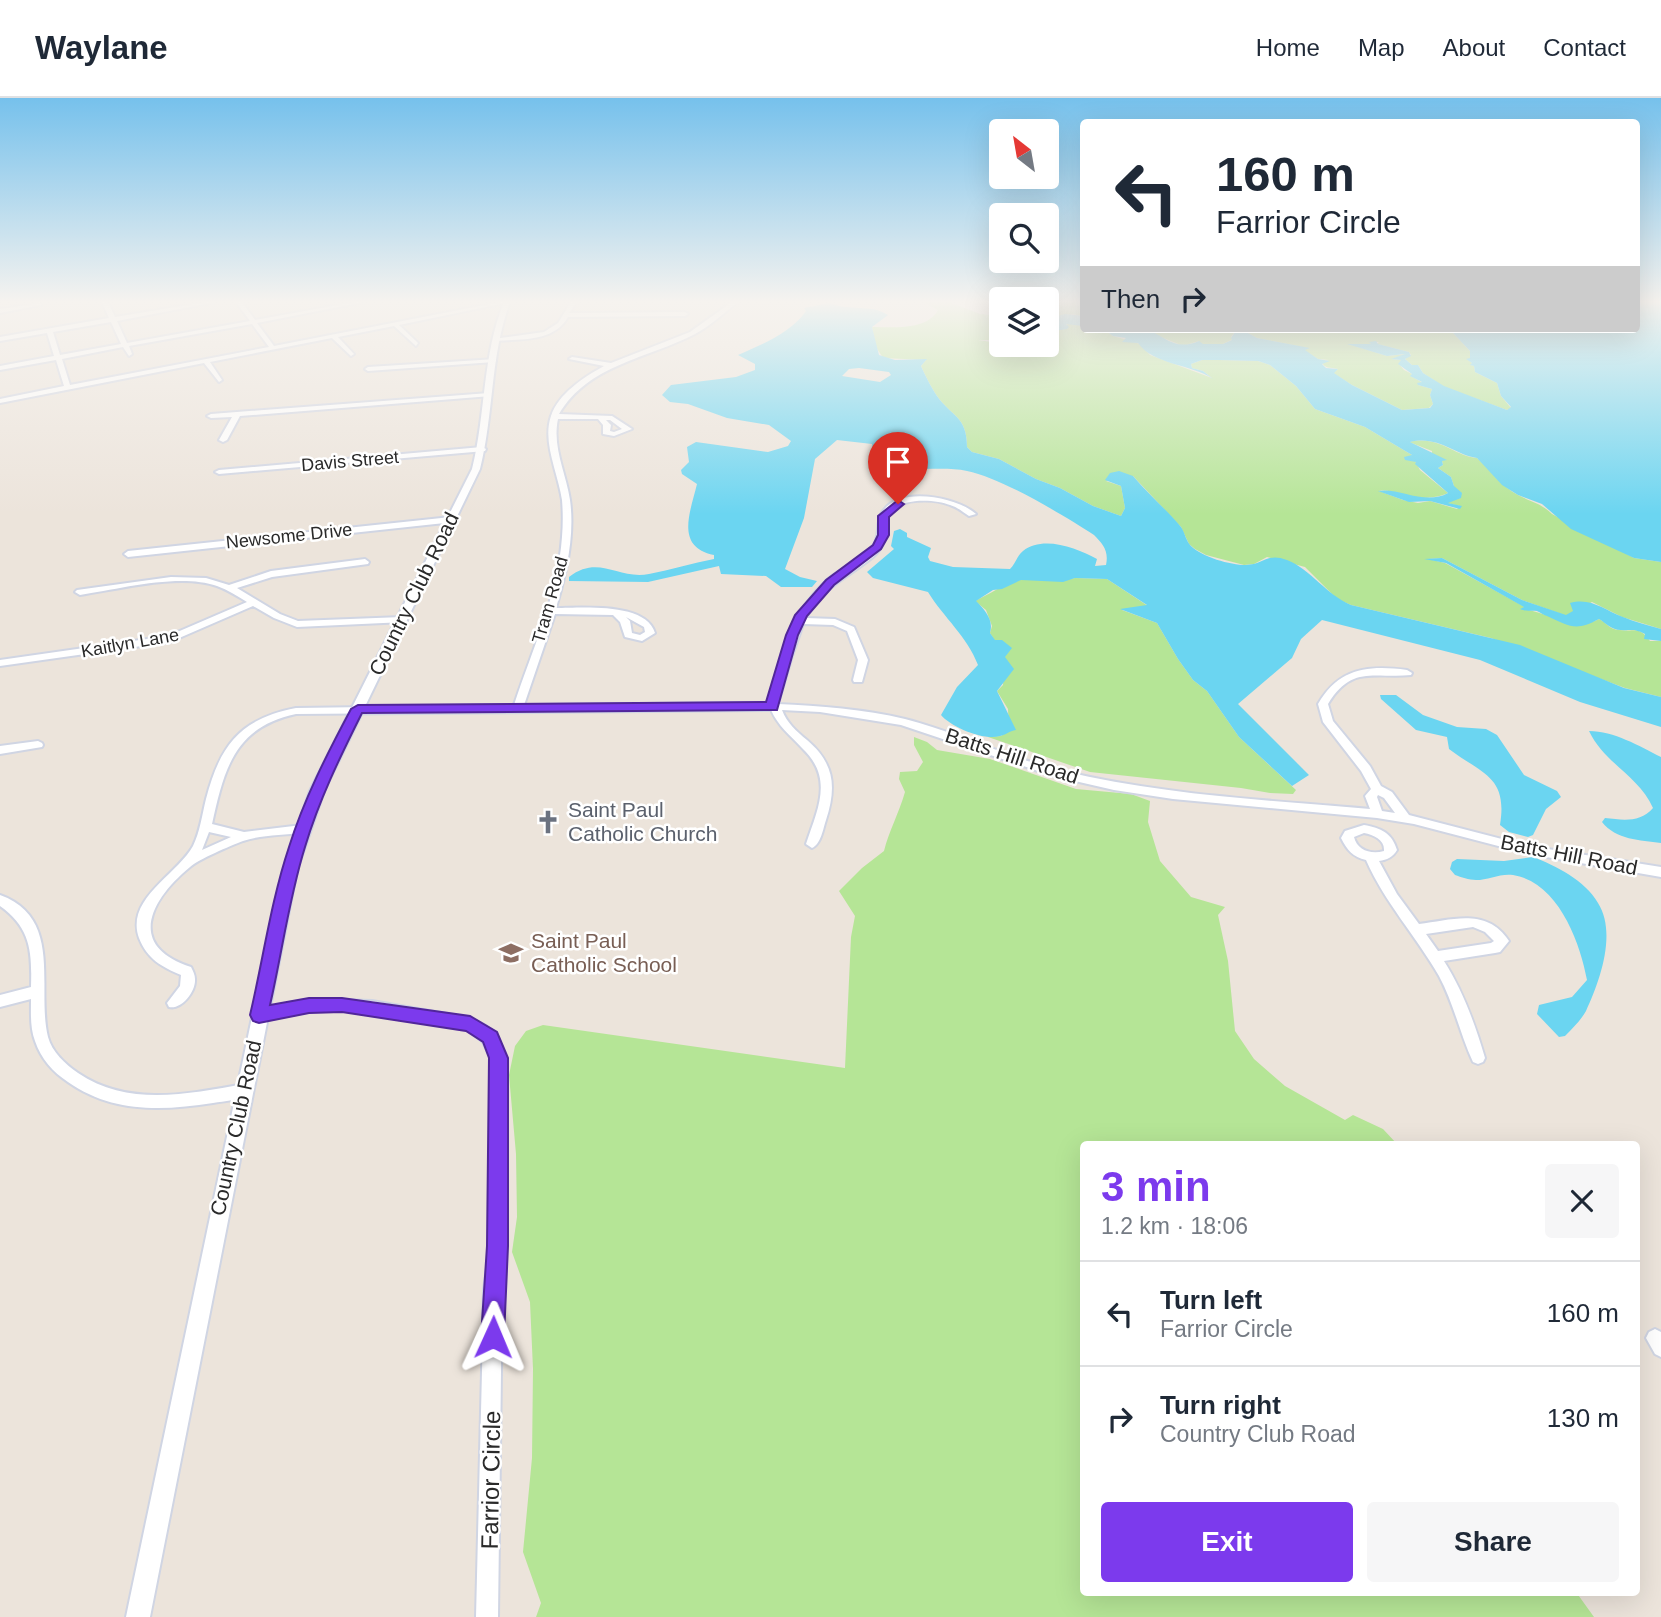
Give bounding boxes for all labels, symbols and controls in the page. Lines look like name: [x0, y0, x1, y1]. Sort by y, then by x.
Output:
text: Waylane: [35, 29, 168, 66]
text: Home: [1256, 34, 1320, 61]
text: Map: [1358, 34, 1405, 61]
text: About: [1443, 34, 1505, 61]
text: Contact: [1543, 34, 1626, 61]
north arrow: [989, 119, 1059, 189]
map controls: [989, 119, 1059, 357]
icon: left: [1101, 147, 1192, 238]
text: 160 m: [1216, 147, 1355, 201]
button: search: [989, 203, 1059, 273]
text: Farrior Circle: [1216, 204, 1401, 240]
icon: right: [1174, 280, 1212, 318]
text: Then: [1101, 284, 1160, 314]
button: layers: [989, 287, 1059, 357]
pin: [868, 432, 928, 504]
icon: arrive: [879, 443, 917, 481]
street label: Davis Street: [300, 447, 400, 475]
street label: Country Club Road: [364, 508, 463, 679]
street label: Newsome Drive: [225, 519, 353, 553]
street label: Tram Road: [528, 554, 572, 646]
street label: Kaitlyn Lane: [79, 625, 181, 661]
street label: Batts Hill Road: [943, 723, 1082, 788]
place label: Saint Paul Catholic Church: [568, 798, 717, 845]
church icon: Saint Paul Catholic Church: [534, 808, 562, 836]
street label: Batts Hill Road: [1499, 830, 1639, 879]
place label: Saint Paul Catholic School: [531, 929, 677, 976]
school or university icon: Saint Paul Catholic School: [497, 939, 525, 967]
street label: Country Club Road: [206, 1038, 265, 1218]
text: 3 min: [1101, 1163, 1211, 1210]
button: close: [1545, 1164, 1619, 1238]
text: 1.2 km · 18:06: [1101, 1213, 1248, 1239]
text: Turn left: [1160, 1285, 1262, 1315]
icon: left: [1101, 1295, 1139, 1333]
text: 160 m: [1547, 1298, 1619, 1328]
position arrow: [456, 1300, 530, 1374]
text: Farrior Circle: [1160, 1316, 1293, 1342]
text: Turn right: [1160, 1390, 1281, 1420]
icon: right: [1101, 1400, 1139, 1438]
text: 130 m: [1547, 1403, 1619, 1433]
street label: Farrior Circle: [476, 1410, 505, 1550]
text: Country Club Road: [1160, 1421, 1356, 1447]
button: Exit: [1101, 1502, 1353, 1582]
button: Share: [1367, 1502, 1619, 1582]

